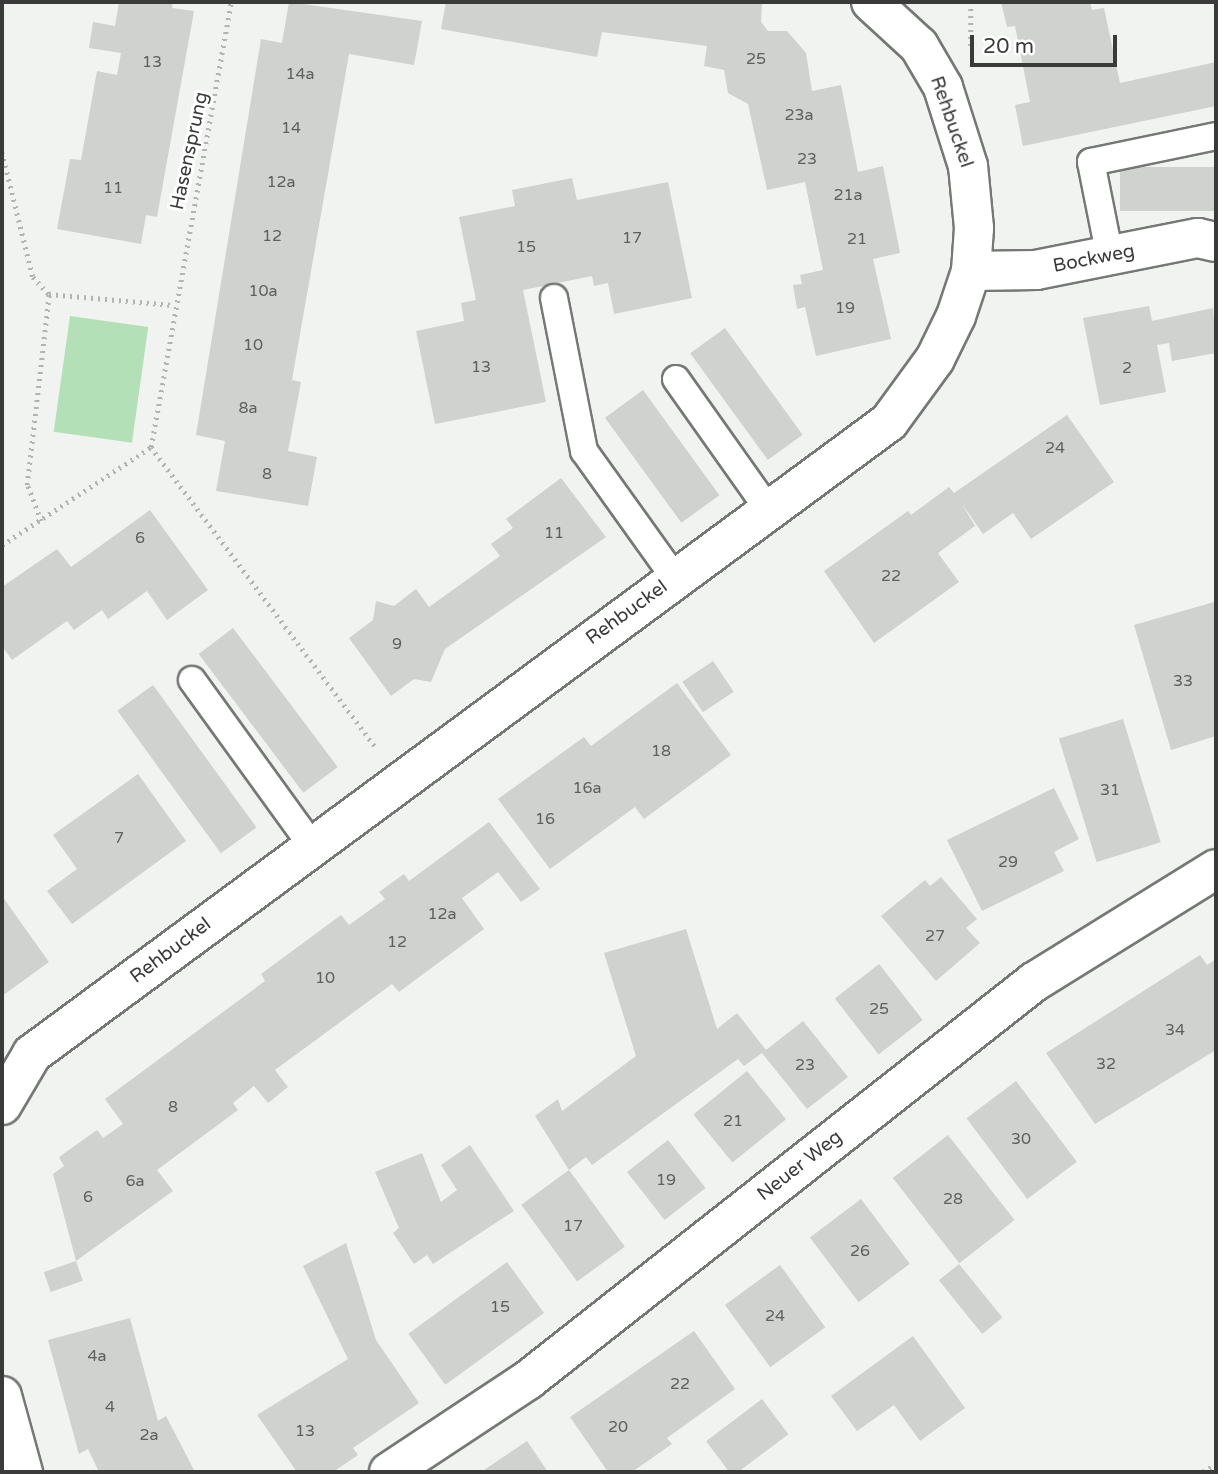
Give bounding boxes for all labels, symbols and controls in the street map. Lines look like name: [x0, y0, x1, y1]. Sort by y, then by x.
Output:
scale bar: [973, 21, 1120, 65]
text: 20 m: [983, 34, 1034, 59]
house number: 25: [746, 49, 766, 69]
house number: 13: [142, 52, 162, 72]
house number: 14a: [285, 64, 315, 84]
street label: Rehbuckel: [925, 73, 977, 171]
street label: Hasensprung: [166, 90, 214, 212]
house number: 23a: [784, 105, 814, 125]
house number: 14: [281, 118, 301, 138]
house number: 23: [797, 149, 817, 169]
house number: 12a: [266, 172, 296, 192]
house number: 11: [103, 178, 123, 198]
house number: 21a: [833, 185, 863, 205]
house number: 12: [262, 226, 282, 246]
house number: 17: [622, 228, 642, 248]
house number: 21: [847, 229, 867, 249]
house number: 15: [516, 237, 536, 257]
street label: Bockweg: [1051, 240, 1137, 278]
house number: 10a: [248, 281, 278, 301]
house number: 19: [835, 298, 855, 318]
house number: 10: [243, 335, 263, 355]
house number: 13: [471, 357, 491, 377]
house number: 2: [1122, 358, 1132, 378]
house number: 8a: [238, 398, 258, 418]
house number: 24: [1045, 438, 1065, 458]
house number: 8: [262, 464, 272, 484]
house number: 11: [544, 523, 564, 543]
house number: 6: [135, 528, 145, 548]
house number: 22: [881, 566, 901, 586]
street label: Rehbuckel: [582, 576, 672, 650]
house number: 9: [392, 634, 402, 654]
house number: 33: [1173, 671, 1193, 691]
house number: 18: [651, 741, 671, 761]
house number: 16a: [572, 778, 602, 798]
house number: 31: [1100, 780, 1120, 800]
house number: 16: [535, 809, 555, 829]
house number: 7: [114, 828, 124, 848]
house number: 29: [998, 852, 1018, 872]
house number: 12a: [427, 904, 457, 924]
street label: Rehbuckel: [126, 913, 216, 989]
house number: 27: [925, 926, 945, 946]
house number: 12: [387, 932, 407, 952]
house number: 10: [315, 968, 335, 988]
house number: 25: [869, 999, 889, 1019]
house number: 34: [1165, 1020, 1185, 1040]
house number: 32: [1096, 1054, 1116, 1074]
house number: 23: [795, 1055, 815, 1075]
house number: 8: [168, 1097, 178, 1117]
house number: 21: [723, 1111, 743, 1131]
street label: Neuer Weg: [753, 1126, 847, 1206]
house number: 30: [1011, 1129, 1031, 1149]
house number: 19: [656, 1170, 676, 1190]
house number: 6a: [125, 1171, 145, 1191]
house number: 6: [83, 1187, 93, 1207]
house number: 28: [943, 1189, 963, 1209]
house number: 17: [563, 1216, 583, 1236]
house number: 26: [850, 1241, 870, 1261]
house number: 15: [490, 1297, 510, 1317]
house number: 24: [765, 1306, 785, 1326]
house number: 4a: [87, 1346, 107, 1366]
house number: 22: [670, 1374, 690, 1394]
house number: 4: [105, 1397, 115, 1417]
house number: 20: [608, 1417, 628, 1437]
house number: 13: [295, 1421, 315, 1441]
house number: 2a: [139, 1425, 159, 1445]

